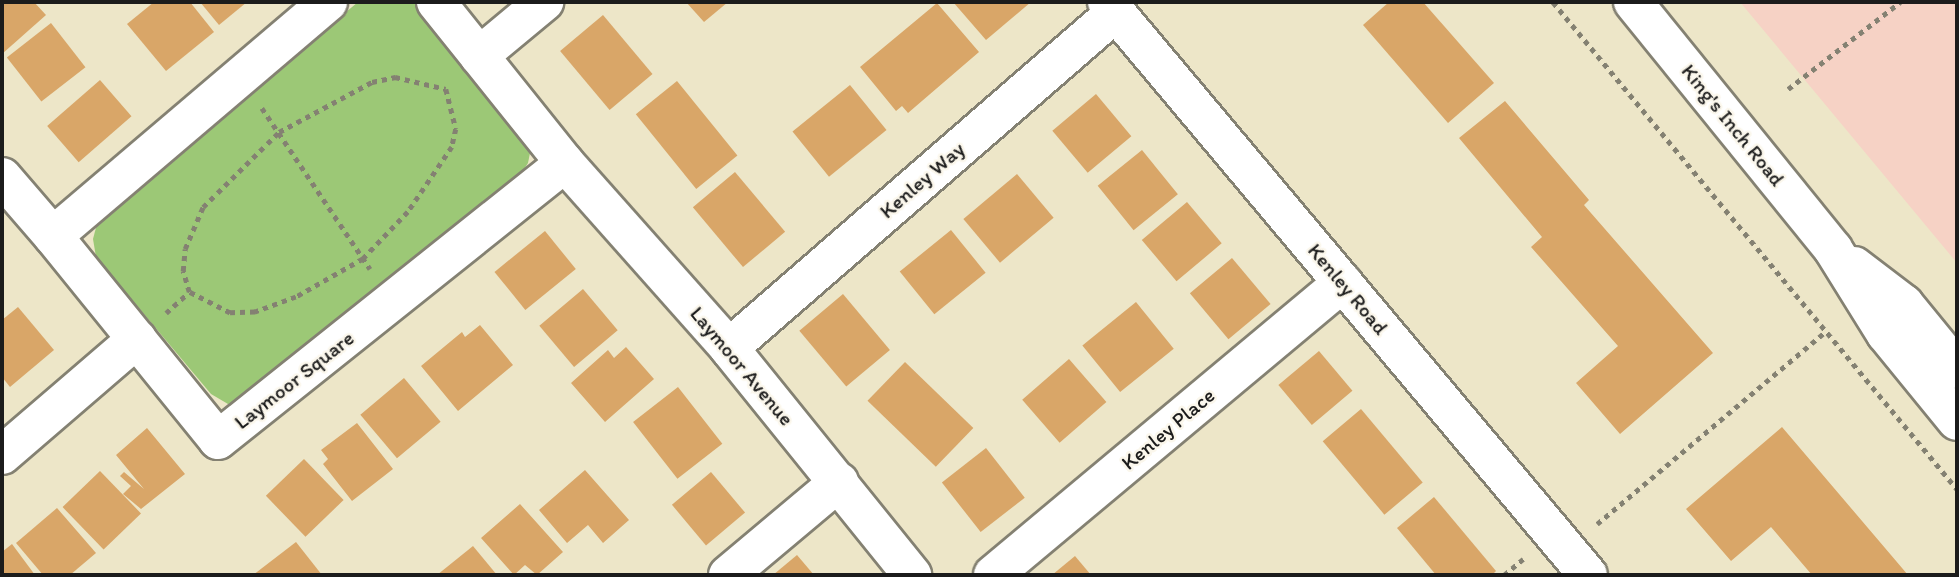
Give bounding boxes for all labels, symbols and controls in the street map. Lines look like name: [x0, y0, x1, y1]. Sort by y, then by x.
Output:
street label: King's Inch Road: [1676, 59, 1790, 191]
street label: Kenley Way: [875, 137, 969, 223]
street label: Kenley Road: [1303, 238, 1393, 340]
street label: Laymoor Avenue: [685, 301, 799, 431]
street label: Laymoor Square: [229, 325, 359, 435]
street label: Kenley Place: [1116, 383, 1220, 475]

